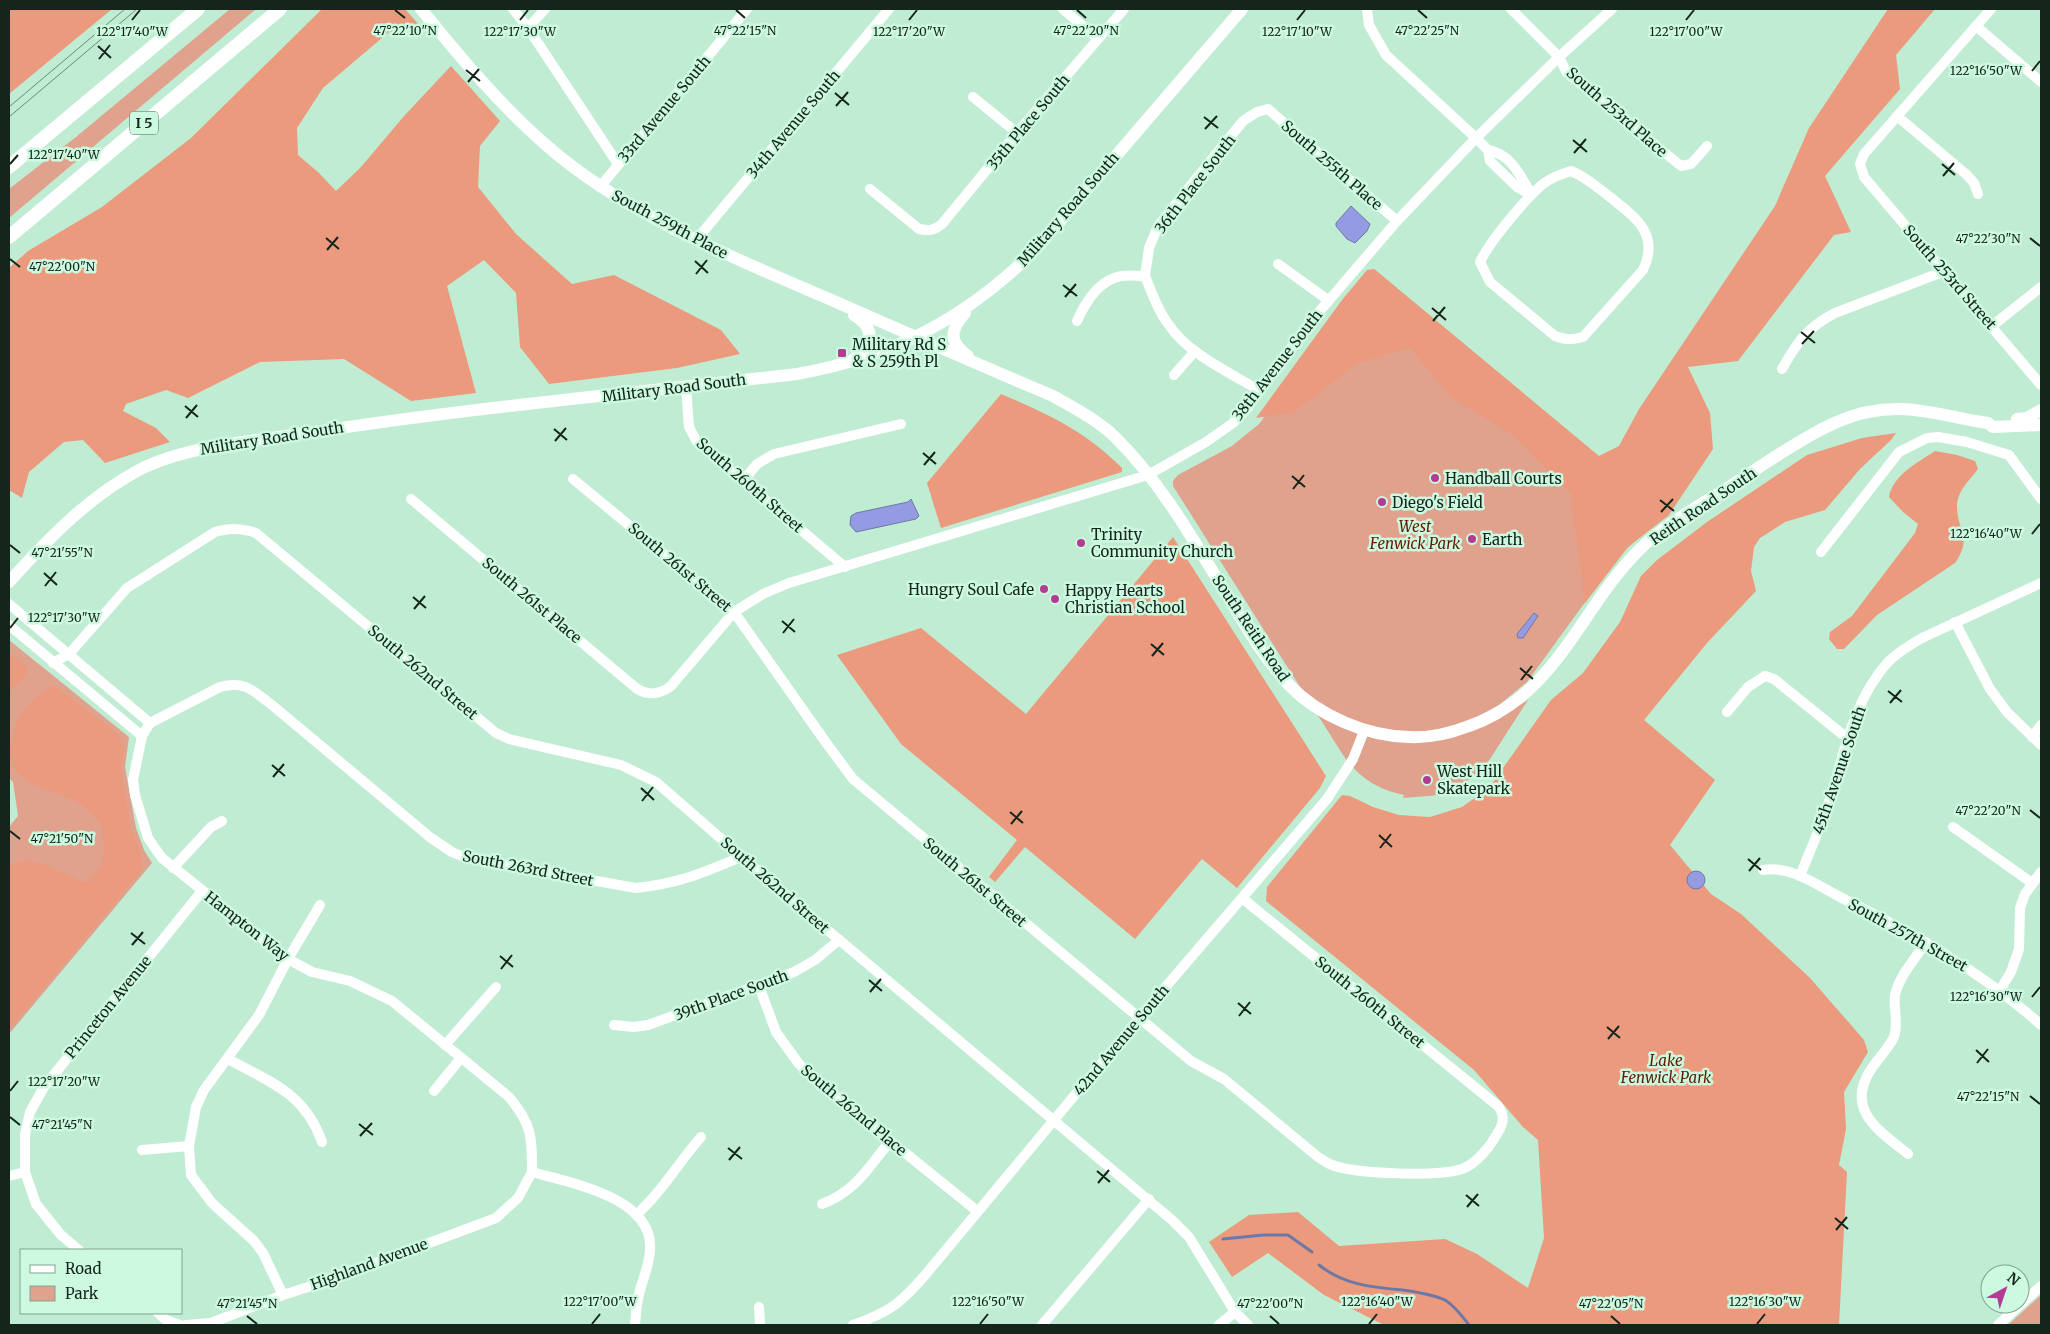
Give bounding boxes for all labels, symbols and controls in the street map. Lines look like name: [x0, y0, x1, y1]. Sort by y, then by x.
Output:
text: 47°22'10"N: [373, 23, 437, 38]
text: 47°22'15"N: [714, 23, 777, 38]
text: 47°22'20"N: [1053, 23, 1119, 38]
text: 47°22'25"N: [1395, 23, 1460, 38]
text: 122°17'40"W: [96, 24, 169, 39]
text: 122°17'30"W: [484, 24, 557, 39]
text: 122°17'20"W: [873, 24, 946, 39]
text: 122°17'10"W: [1262, 24, 1333, 39]
text: 122°17'00"W: [1650, 24, 1723, 39]
street label: 33rd Avenue South: [614, 52, 714, 166]
street label: South 253rd Place: [1563, 63, 1671, 161]
text: 122°16'50"W: [1950, 63, 2023, 78]
street label: 34th Avenue South: [742, 66, 844, 182]
street label: 35th Place South: [982, 70, 1074, 174]
road number: I 5: [130, 112, 158, 134]
street label: South 255th Place: [1278, 116, 1387, 214]
street label: 36th Place South: [1150, 131, 1240, 237]
text: 122°17'40"W: [28, 147, 101, 162]
street label: Military Road South: [1013, 148, 1123, 270]
street label: South 259th Place: [609, 185, 731, 263]
street label: South 253rd Street: [1899, 221, 2001, 333]
text: 47°22'30"N: [1955, 231, 2021, 246]
text: 47°22'00"N: [29, 259, 96, 274]
street label: 38th Avenue South: [1228, 306, 1326, 424]
place label: Military Rd S & S 259th Pl: [852, 335, 946, 371]
marker: Military Rd S & S 259th Pl: [836, 347, 848, 359]
street label: Military Road South: [601, 370, 747, 406]
street label: Military Road South: [199, 417, 345, 459]
street label: South 260th Street: [693, 433, 808, 537]
street label: Reith Road South: [1646, 463, 1760, 549]
place label: Handball Courts: [1445, 469, 1562, 488]
marker: Handball Courts: [1429, 472, 1441, 484]
place label: Diego's Field: [1392, 493, 1483, 512]
marker: Diego's Field: [1376, 496, 1388, 508]
park label: West Fenwick Park: [1369, 517, 1461, 553]
street label: South 261st Street: [624, 518, 736, 616]
place label: Trinity Community Church: [1091, 525, 1233, 561]
text: 122°16'40"W: [1950, 526, 2023, 541]
place label: Earth: [1482, 530, 1523, 549]
marker: Earth: [1466, 533, 1478, 545]
marker: Trinity Community Church: [1075, 537, 1087, 549]
text: 47°21'55"N: [31, 545, 93, 560]
street label: South 261st Place: [478, 553, 586, 647]
street label: South Reith Road: [1208, 571, 1294, 685]
place label: Hungry Soul Cafe: [908, 580, 1034, 599]
place label: Happy Hearts Christian School: [1065, 581, 1185, 617]
marker: Hungry Soul Cafe: [1038, 583, 1050, 595]
marker: Happy Hearts Christian School: [1049, 593, 1061, 605]
text: 122°17'30"W: [28, 610, 101, 625]
street label: South 262nd Street: [364, 620, 482, 724]
street label: 45th Avenue South: [1808, 703, 1870, 837]
place label: West Hill Skatepark: [1436, 762, 1510, 798]
marker: West Hill Skatepark: [1421, 774, 1433, 786]
text: 47°22'20"N: [1955, 803, 2021, 818]
text: 47°21'50"N: [31, 831, 94, 846]
street label: South 262nd Street: [717, 833, 833, 937]
street label: South 261st Street: [919, 833, 1031, 931]
street label: South 263rd Street: [461, 846, 595, 890]
street label: Hampton Way: [201, 887, 293, 965]
street label: South 257th Street: [1845, 894, 1971, 976]
street label: Princeton Avenue: [61, 952, 155, 1062]
street label: South 260th Street: [1311, 952, 1429, 1052]
street label: 39th Place South: [671, 965, 791, 1024]
street label: 42nd Avenue South: [1069, 981, 1173, 1099]
text: 122°16'30"W: [1950, 989, 2023, 1004]
park label: Lake Fenwick Park: [1620, 1051, 1712, 1087]
street label: South 262nd Place: [797, 1060, 911, 1160]
text: 122°17'20"W: [28, 1074, 101, 1089]
text: 47°22'15"N: [1957, 1089, 2020, 1104]
text: 47°21'45"N: [32, 1117, 93, 1132]
street label: Highland Avenue: [308, 1234, 430, 1294]
legend: [20, 1249, 182, 1314]
text: Road: [65, 1259, 101, 1278]
north arrow: [1980, 1264, 2030, 1314]
text: N: [2003, 1269, 2023, 1289]
text: Park: [65, 1284, 99, 1303]
text: 122°17'00"W: [564, 1294, 637, 1309]
text: 122°16'50"W: [952, 1294, 1025, 1309]
text: 122°16'40"W: [1341, 1294, 1414, 1309]
text: 122°16'30"W: [1729, 1294, 1802, 1309]
text: 47°21'45"N: [217, 1296, 278, 1311]
text: 47°22'00"N: [1237, 1296, 1304, 1311]
text: 47°22'05"N: [1579, 1296, 1644, 1311]

